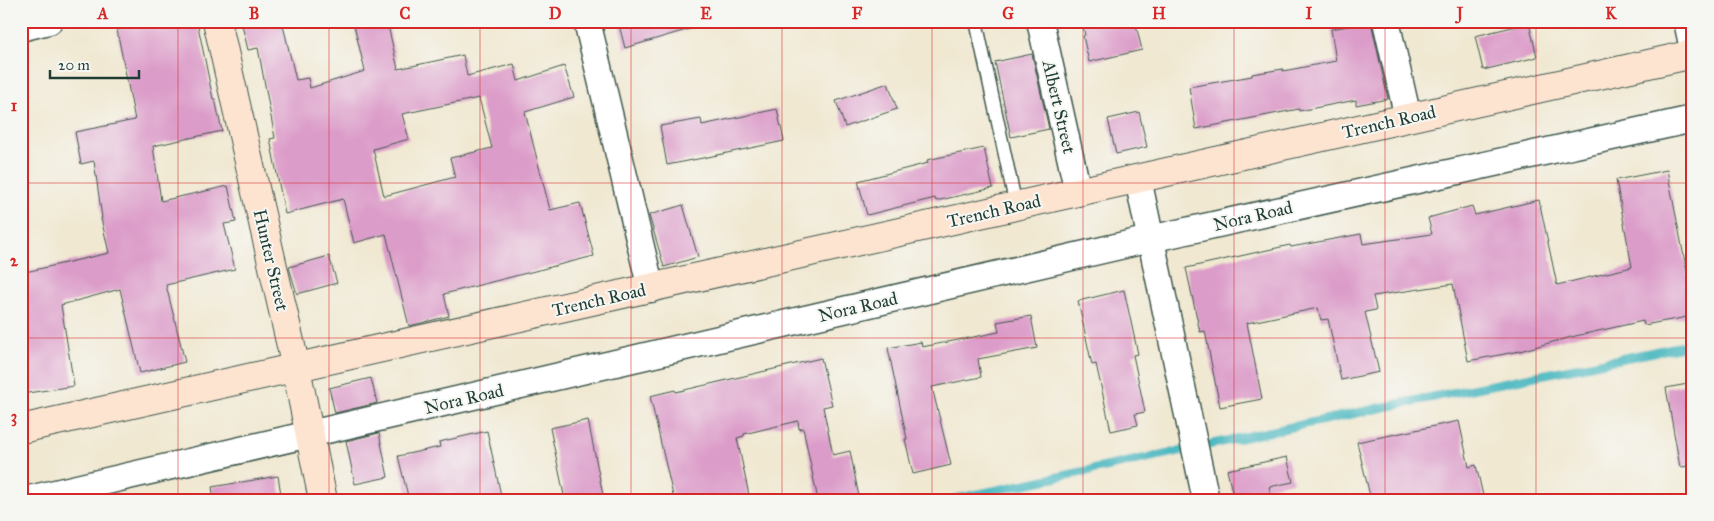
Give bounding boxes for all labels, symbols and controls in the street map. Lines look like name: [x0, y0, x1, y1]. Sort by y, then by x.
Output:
text: A: [97, 4, 109, 23]
text: B: [249, 4, 259, 23]
text: C: [400, 4, 411, 23]
text: D: [549, 4, 562, 23]
text: E: [700, 4, 712, 23]
text: F: [852, 4, 863, 23]
text: G: [1002, 4, 1014, 23]
text: H: [1152, 4, 1166, 23]
text: I: [1306, 4, 1313, 23]
text: J: [1455, 4, 1464, 24]
text: K: [1605, 4, 1617, 23]
scale bar: [50, 48, 139, 80]
text: 20 m: [58, 56, 90, 74]
street label: Albert Street: [1037, 57, 1081, 156]
text: 1: [11, 96, 18, 115]
street label: Trench Road: [1340, 101, 1438, 143]
street label: Trench Road: [945, 190, 1043, 232]
street label: Nora Road: [1211, 196, 1295, 236]
street label: Hunter Street: [249, 207, 294, 314]
text: 2: [10, 251, 19, 270]
street label: Trench Road: [550, 279, 648, 321]
street label: Nora Road: [816, 287, 900, 327]
street label: Nora Road: [422, 379, 506, 419]
text: 3: [11, 407, 17, 427]

